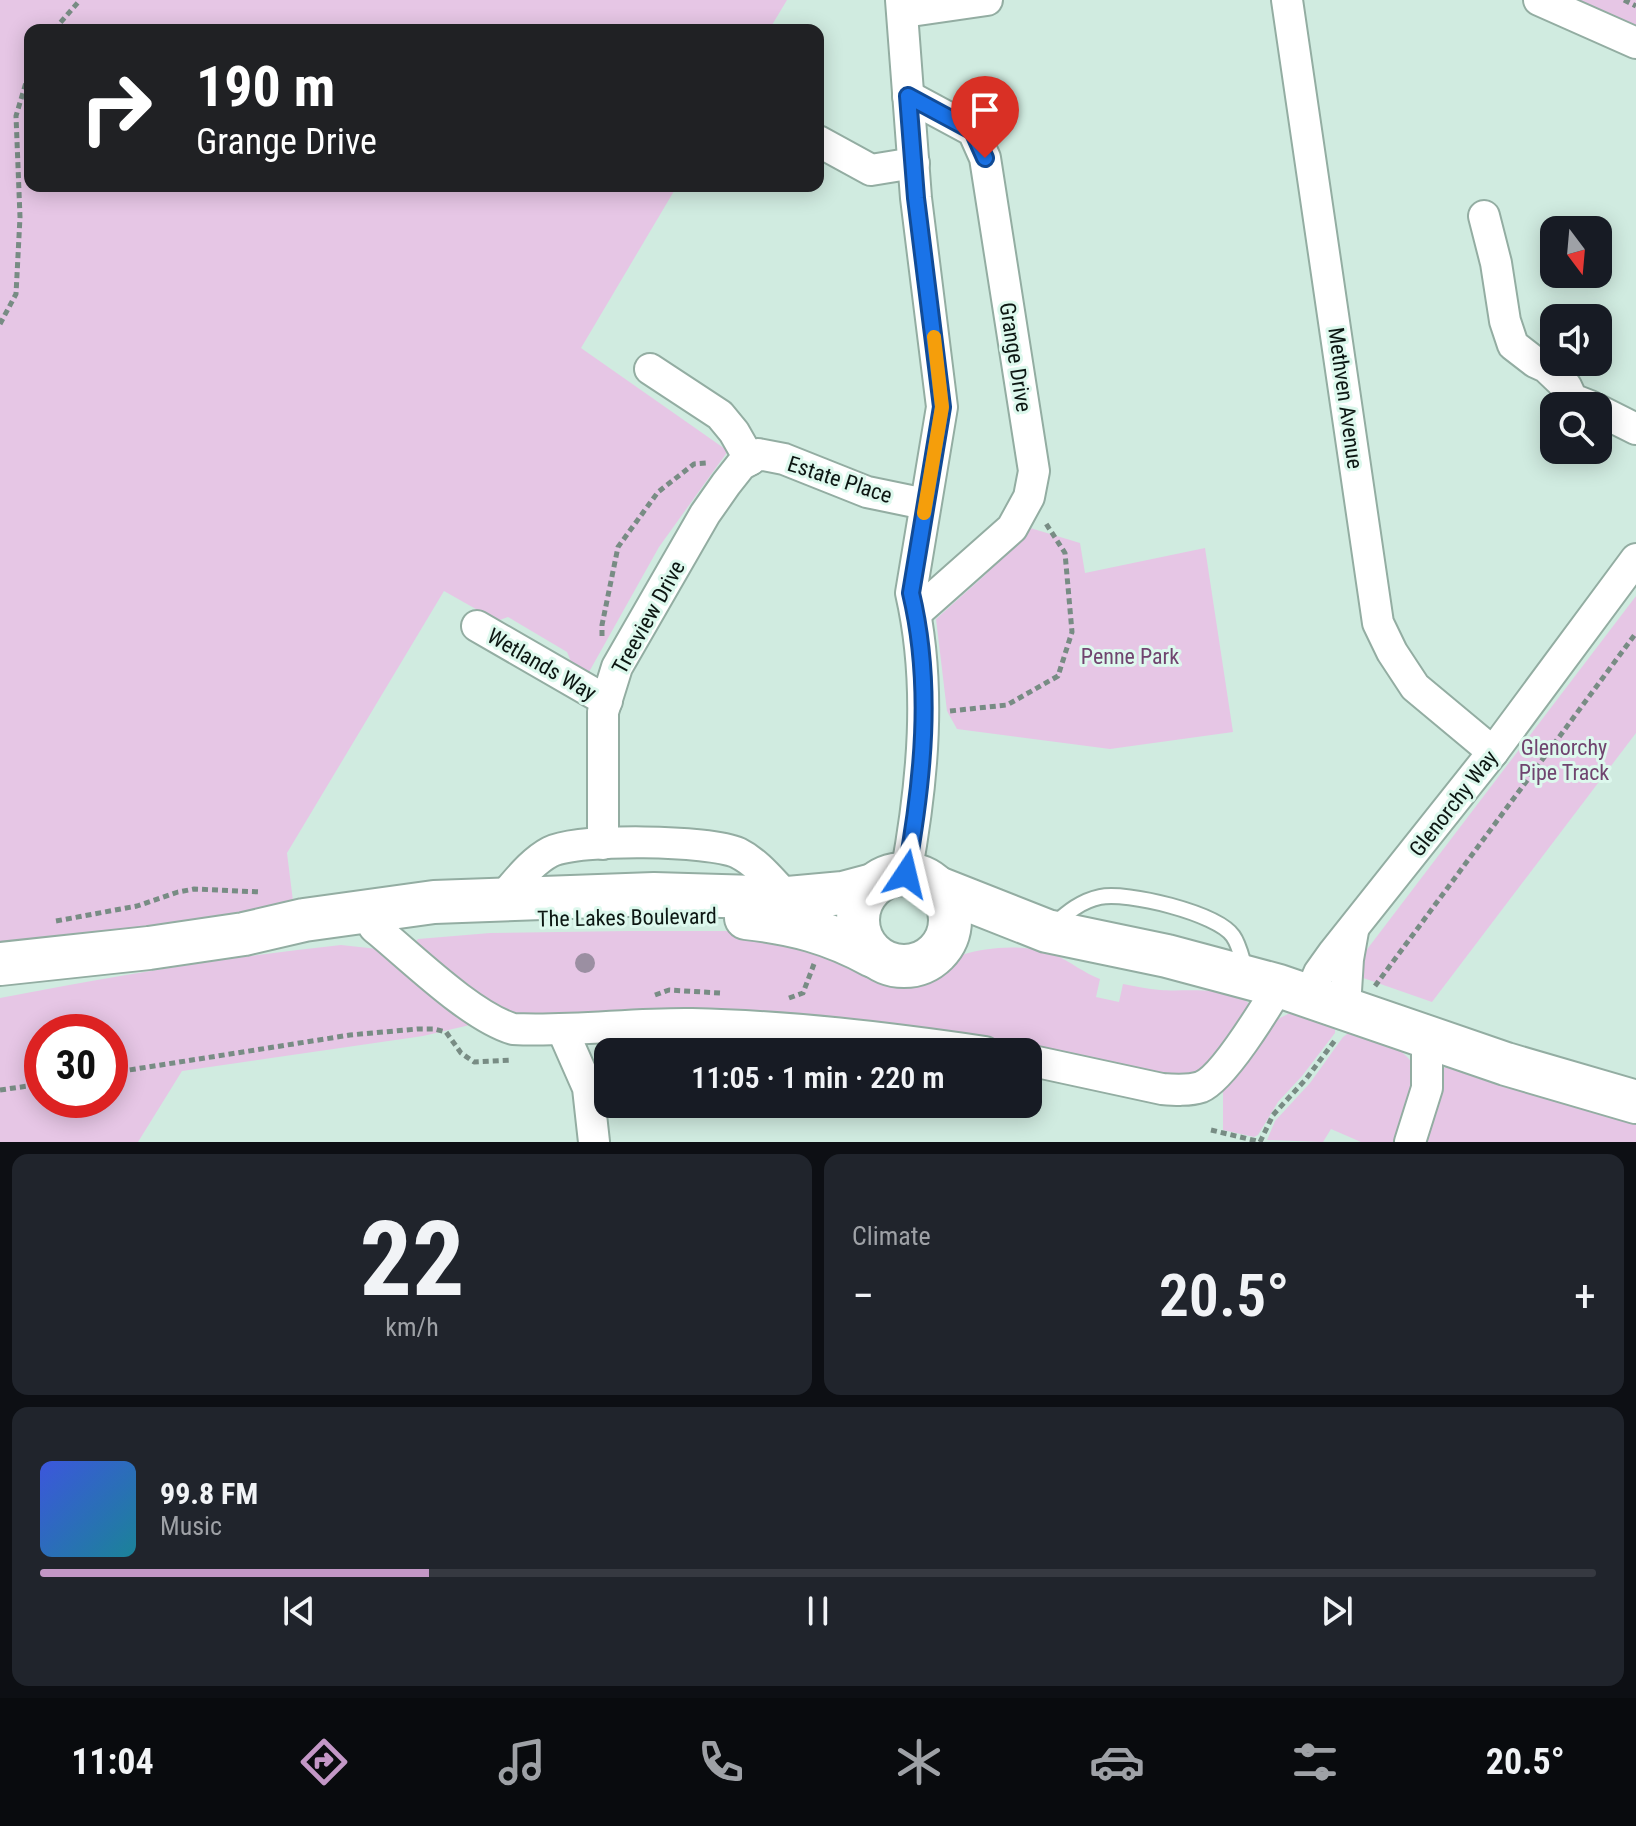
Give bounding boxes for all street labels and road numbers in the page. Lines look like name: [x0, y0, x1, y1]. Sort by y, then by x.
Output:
street label: Grange Drive: [995, 301, 1037, 414]
street label: Methven Avenue: [1323, 326, 1368, 470]
street label: Estate Place: [785, 451, 895, 508]
street label: Treeview Drive: [607, 556, 690, 678]
street label: Wetlands Way: [483, 623, 601, 706]
street label: Glenorchy Way: [1404, 745, 1502, 861]
street label: The Lakes Boulevard: [537, 903, 717, 932]

